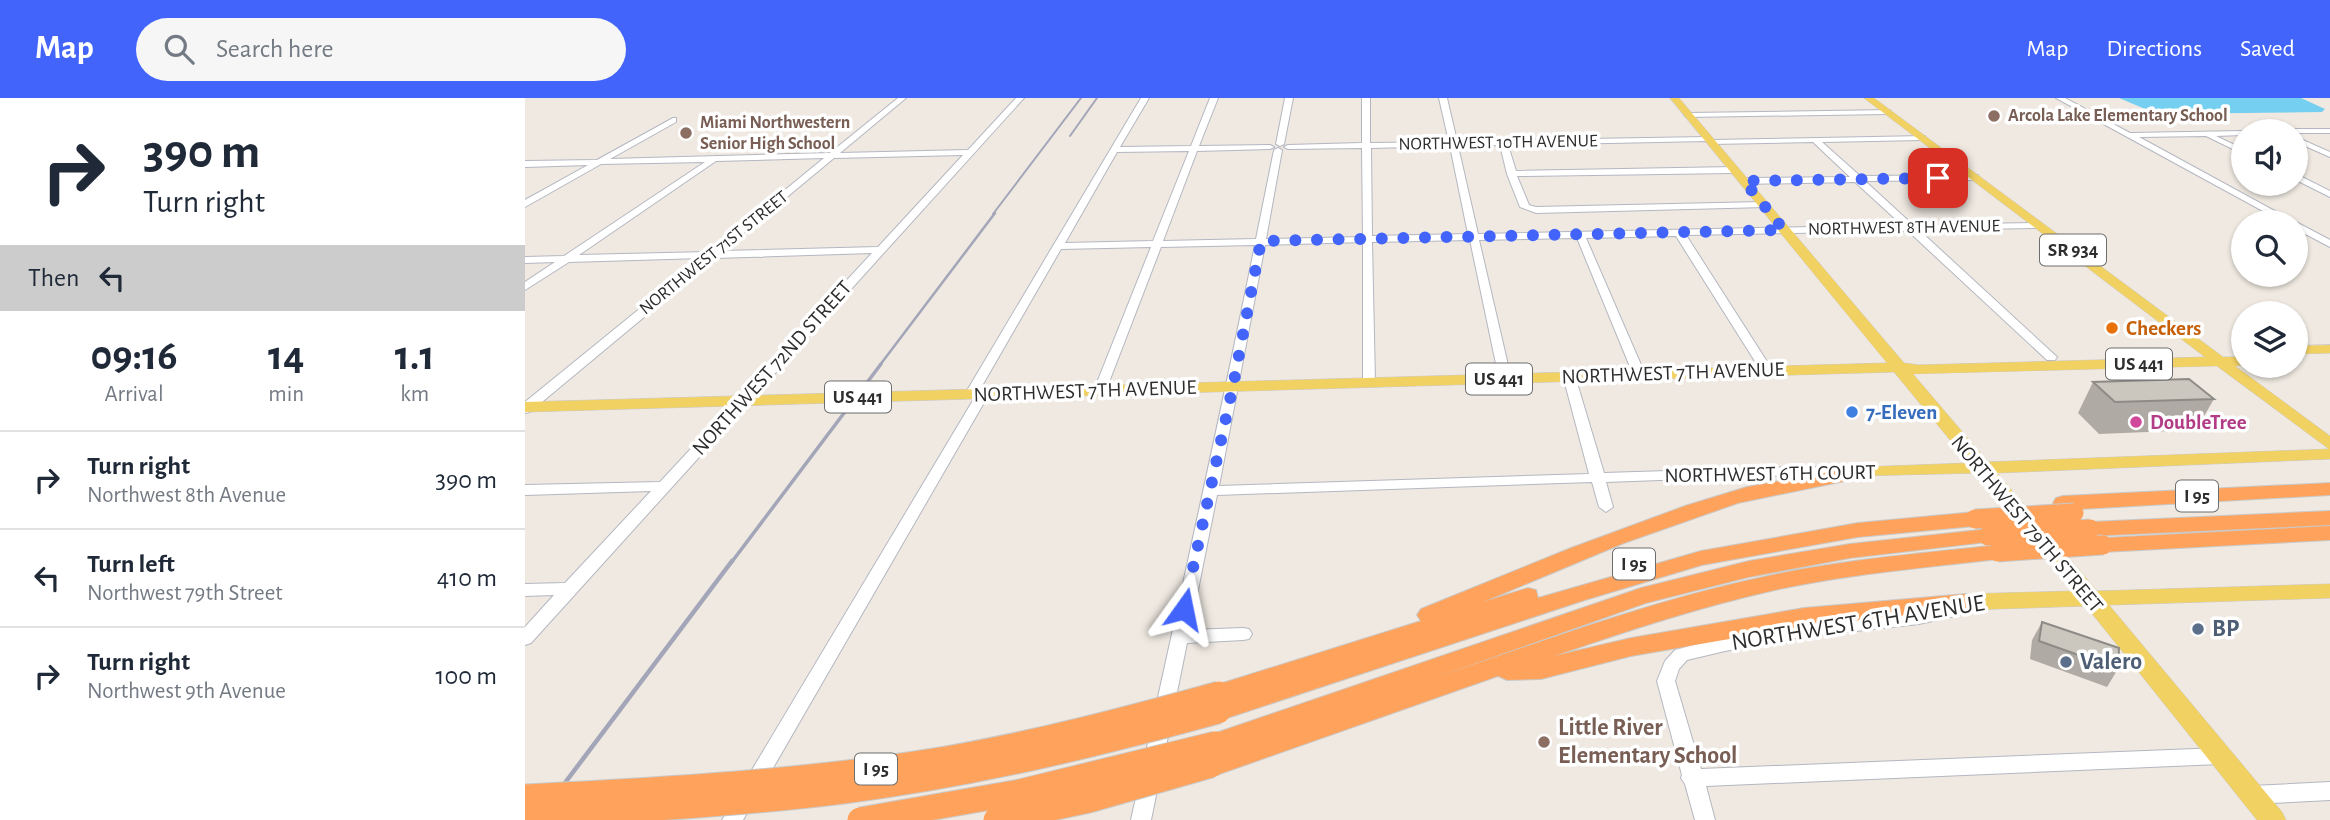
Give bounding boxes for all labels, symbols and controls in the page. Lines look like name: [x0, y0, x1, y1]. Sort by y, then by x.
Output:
search box: [136, 18, 626, 81]
icon: search: [160, 30, 198, 68]
text: Map: [35, 32, 94, 65]
text: Search here: [216, 36, 334, 62]
text: Map: [2026, 37, 2068, 61]
text: Directions: [2106, 37, 2202, 61]
text: Saved: [2240, 37, 2295, 61]
place label: Arcola Lake Elementary School: [2008, 107, 2228, 125]
marker: Arcola Lake Elementary School: [1986, 108, 2002, 124]
place label: Miami Northwestern Senior High School: [700, 114, 850, 153]
map controls: [2231, 119, 2308, 378]
button: sound: [2231, 119, 2308, 196]
marker: Miami Northwestern Senior High School: [678, 125, 694, 141]
icon: right: [28, 126, 119, 217]
text: 390 m: [143, 128, 260, 177]
street label: NORTHWEST 10TH AVENUE: [1398, 132, 1598, 154]
pin: [1908, 148, 1968, 208]
icon: arrive: [1919, 159, 1957, 197]
text: Turn right: [143, 186, 265, 218]
street label: NORTHWEST 71ST STREET: [636, 188, 792, 318]
button: search: [2231, 210, 2308, 287]
street label: NORTHWEST 8TH AVENUE: [1808, 217, 2000, 239]
road number: SR 934: [2040, 234, 2106, 266]
icon: left: [93, 259, 131, 297]
text: Then: [28, 265, 79, 291]
street label: NORTHWEST 72ND STREET: [688, 277, 856, 459]
button: layers: [2231, 301, 2308, 378]
place label: Checkers: [2126, 318, 2201, 339]
marker: Checkers: [2104, 320, 2120, 336]
text: 09:16: [90, 335, 178, 377]
text: 14: [268, 335, 304, 377]
text: 1.1: [395, 335, 435, 377]
road number: US 441: [2106, 348, 2172, 380]
street label: NORTHWEST 7TH AVENUE: [1561, 359, 1785, 387]
road number: US 441: [1466, 364, 1532, 394]
street label: NORTHWEST 7TH AVENUE: [973, 377, 1197, 405]
road number: US 441: [825, 382, 891, 412]
text: Arrival: [104, 383, 164, 406]
text: min: [268, 383, 304, 406]
text: km: [400, 383, 429, 406]
place label: 7-Eleven: [1866, 402, 1937, 423]
marker: 7-Eleven: [1844, 404, 1860, 420]
place label: DoubleTree: [2150, 412, 2247, 433]
marker: DoubleTree: [2128, 414, 2144, 430]
street label: NORTHWEST 79TH STREET: [1947, 432, 2107, 616]
text: Turn right: [87, 453, 190, 479]
icon: right: [28, 461, 66, 499]
street label: NORTHWEST 6TH COURT: [1664, 462, 1876, 486]
text: 390 m: [435, 467, 497, 493]
road number: I 95: [2176, 480, 2218, 512]
text: Northwest 8th Avenue: [87, 484, 286, 507]
road number: I 95: [1613, 548, 1655, 579]
text: Turn left: [87, 551, 175, 577]
icon: left: [28, 559, 66, 597]
text: 410 m: [437, 565, 497, 591]
position arrow: [1147, 572, 1221, 646]
text: Northwest 79th Street: [87, 582, 283, 605]
street label: NORTHWEST 6TH AVENUE: [1730, 591, 1987, 655]
place label: BP: [2212, 617, 2239, 641]
marker: BP: [2190, 621, 2206, 637]
text: Turn right: [87, 649, 190, 675]
place label: Valero: [2080, 650, 2142, 674]
marker: Valero: [2058, 654, 2074, 670]
icon: right: [28, 657, 66, 695]
text: 100 m: [436, 663, 497, 689]
text: Northwest 9th Avenue: [87, 680, 286, 703]
place label: Little River Elementary School: [1558, 716, 1737, 768]
marker: Little River Elementary School: [1536, 734, 1552, 750]
road number: I 95: [855, 754, 897, 784]

